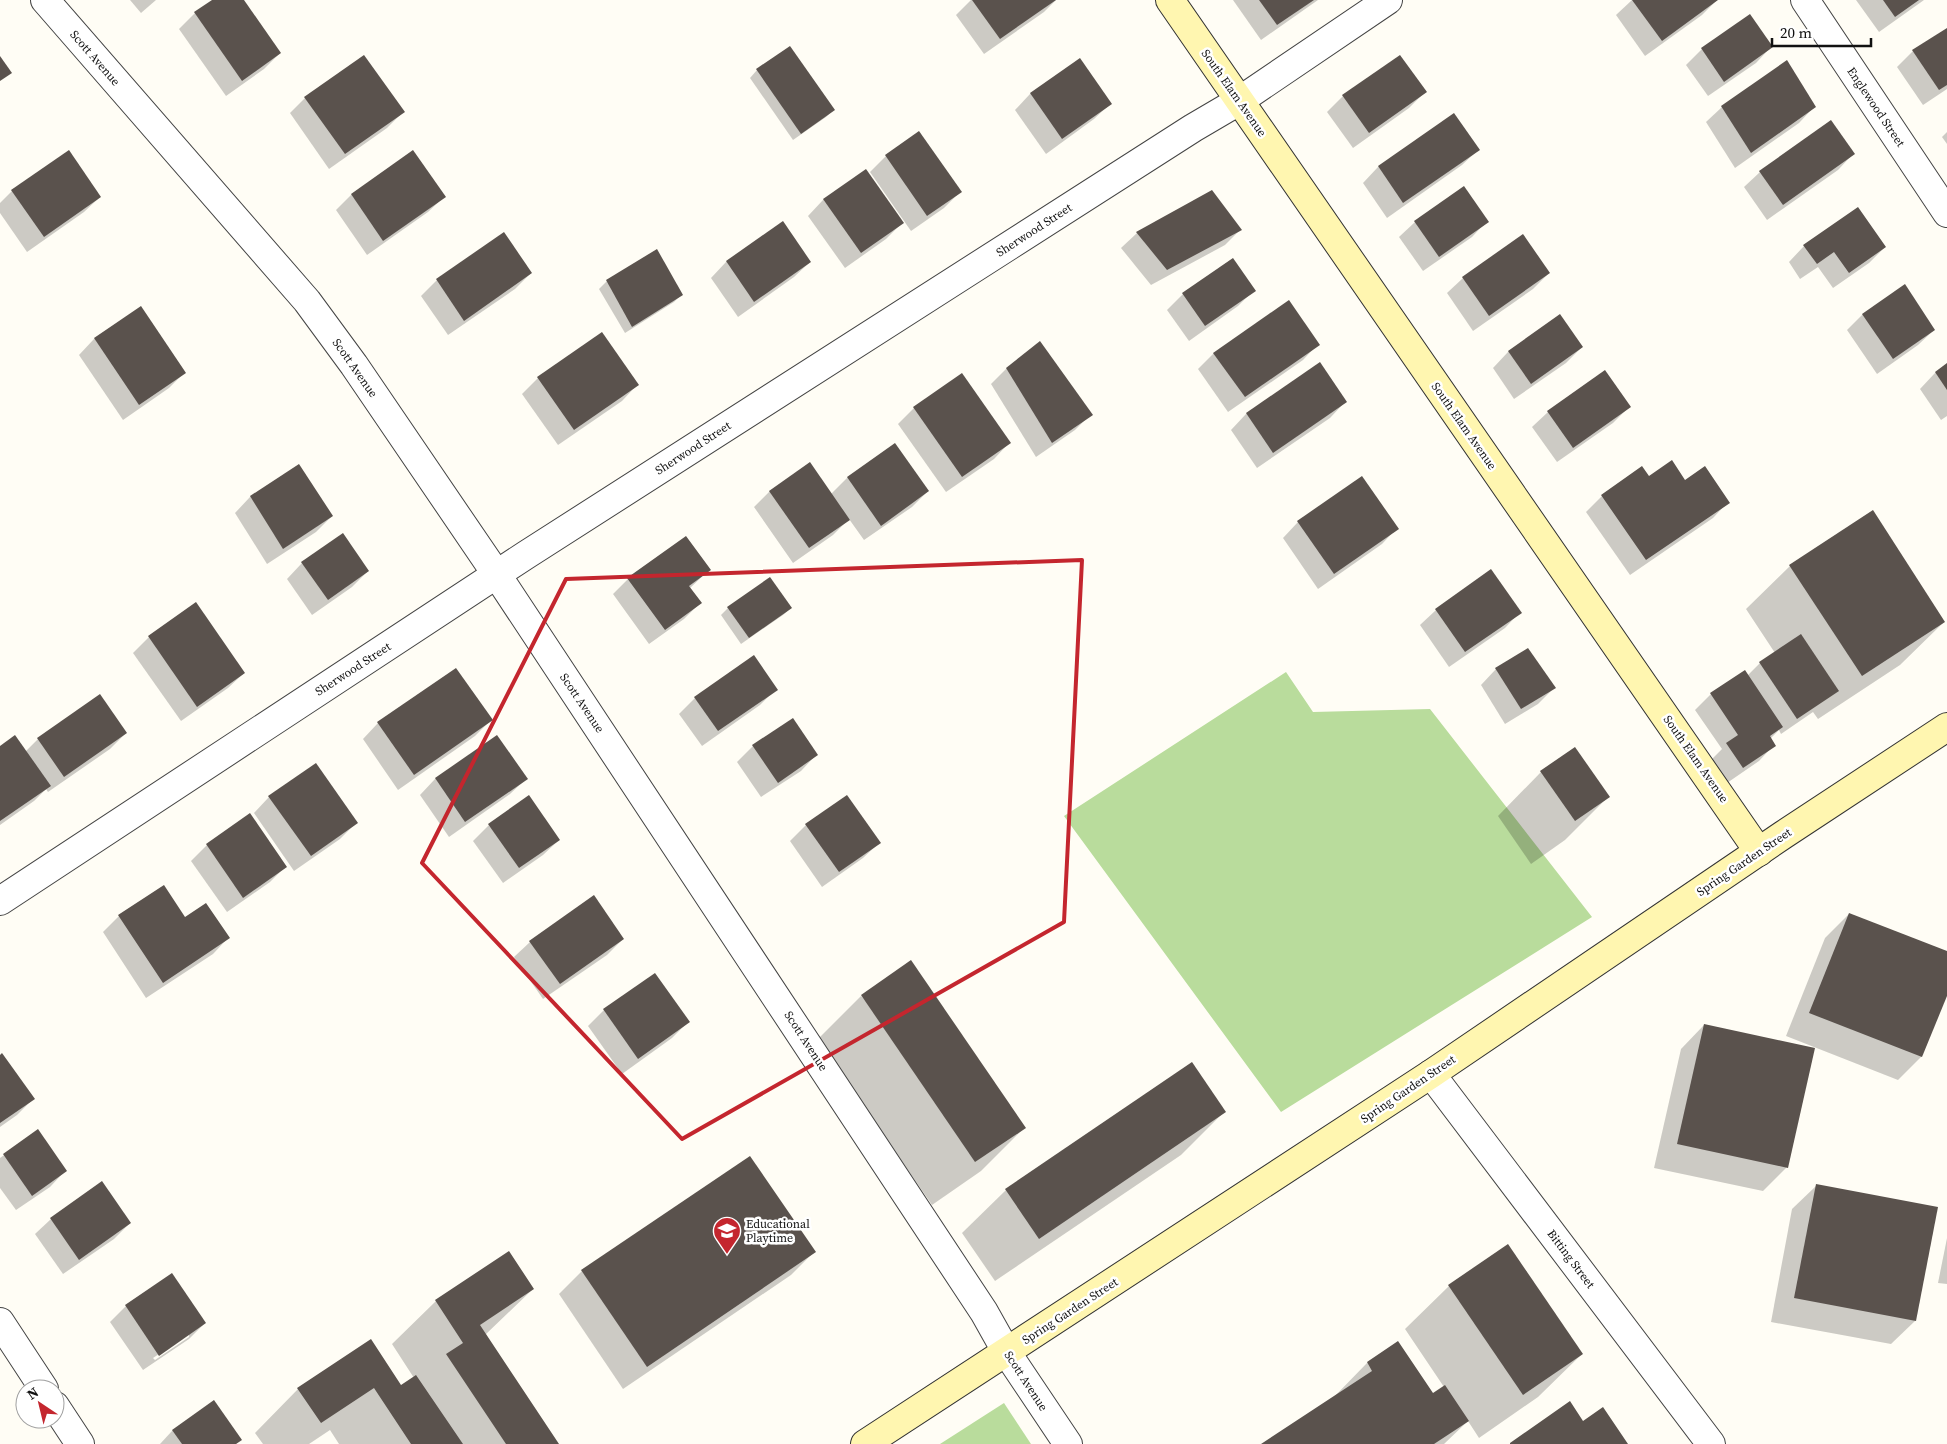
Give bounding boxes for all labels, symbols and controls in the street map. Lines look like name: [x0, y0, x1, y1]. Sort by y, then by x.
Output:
scale bar: [1772, 15, 1871, 47]
text: 20 m: [1780, 22, 1812, 43]
street label: Scott Avenue: [66, 27, 124, 89]
street label: South Elam Avenue: [1198, 46, 1270, 140]
street label: Englewood Street: [1843, 64, 1909, 150]
street label: Sherwood Street: [993, 199, 1075, 260]
street label: Scott Avenue: [329, 335, 381, 401]
street label: South Elam Avenue: [1428, 379, 1500, 473]
street label: Sherwood Street: [652, 417, 734, 478]
street label: Sherwood Street: [312, 638, 394, 699]
street label: Scott Avenue: [556, 670, 608, 736]
street label: South Elam Avenue: [1660, 712, 1732, 806]
street label: Spring Garden Street: [1693, 824, 1795, 900]
street label: Scott Avenue: [781, 1008, 831, 1074]
street label: Spring Garden Street: [1357, 1051, 1459, 1127]
school or university icon: Educational Playtime: [712, 1216, 742, 1255]
place label: Educational Playtime: [746, 1216, 810, 1246]
street label: Bitting Street: [1544, 1226, 1598, 1292]
street label: Spring Garden Street: [1019, 1274, 1121, 1348]
street label: Scott Avenue: [1001, 1348, 1051, 1414]
north arrow: [15, 1379, 65, 1429]
text: N: [23, 1382, 42, 1404]

